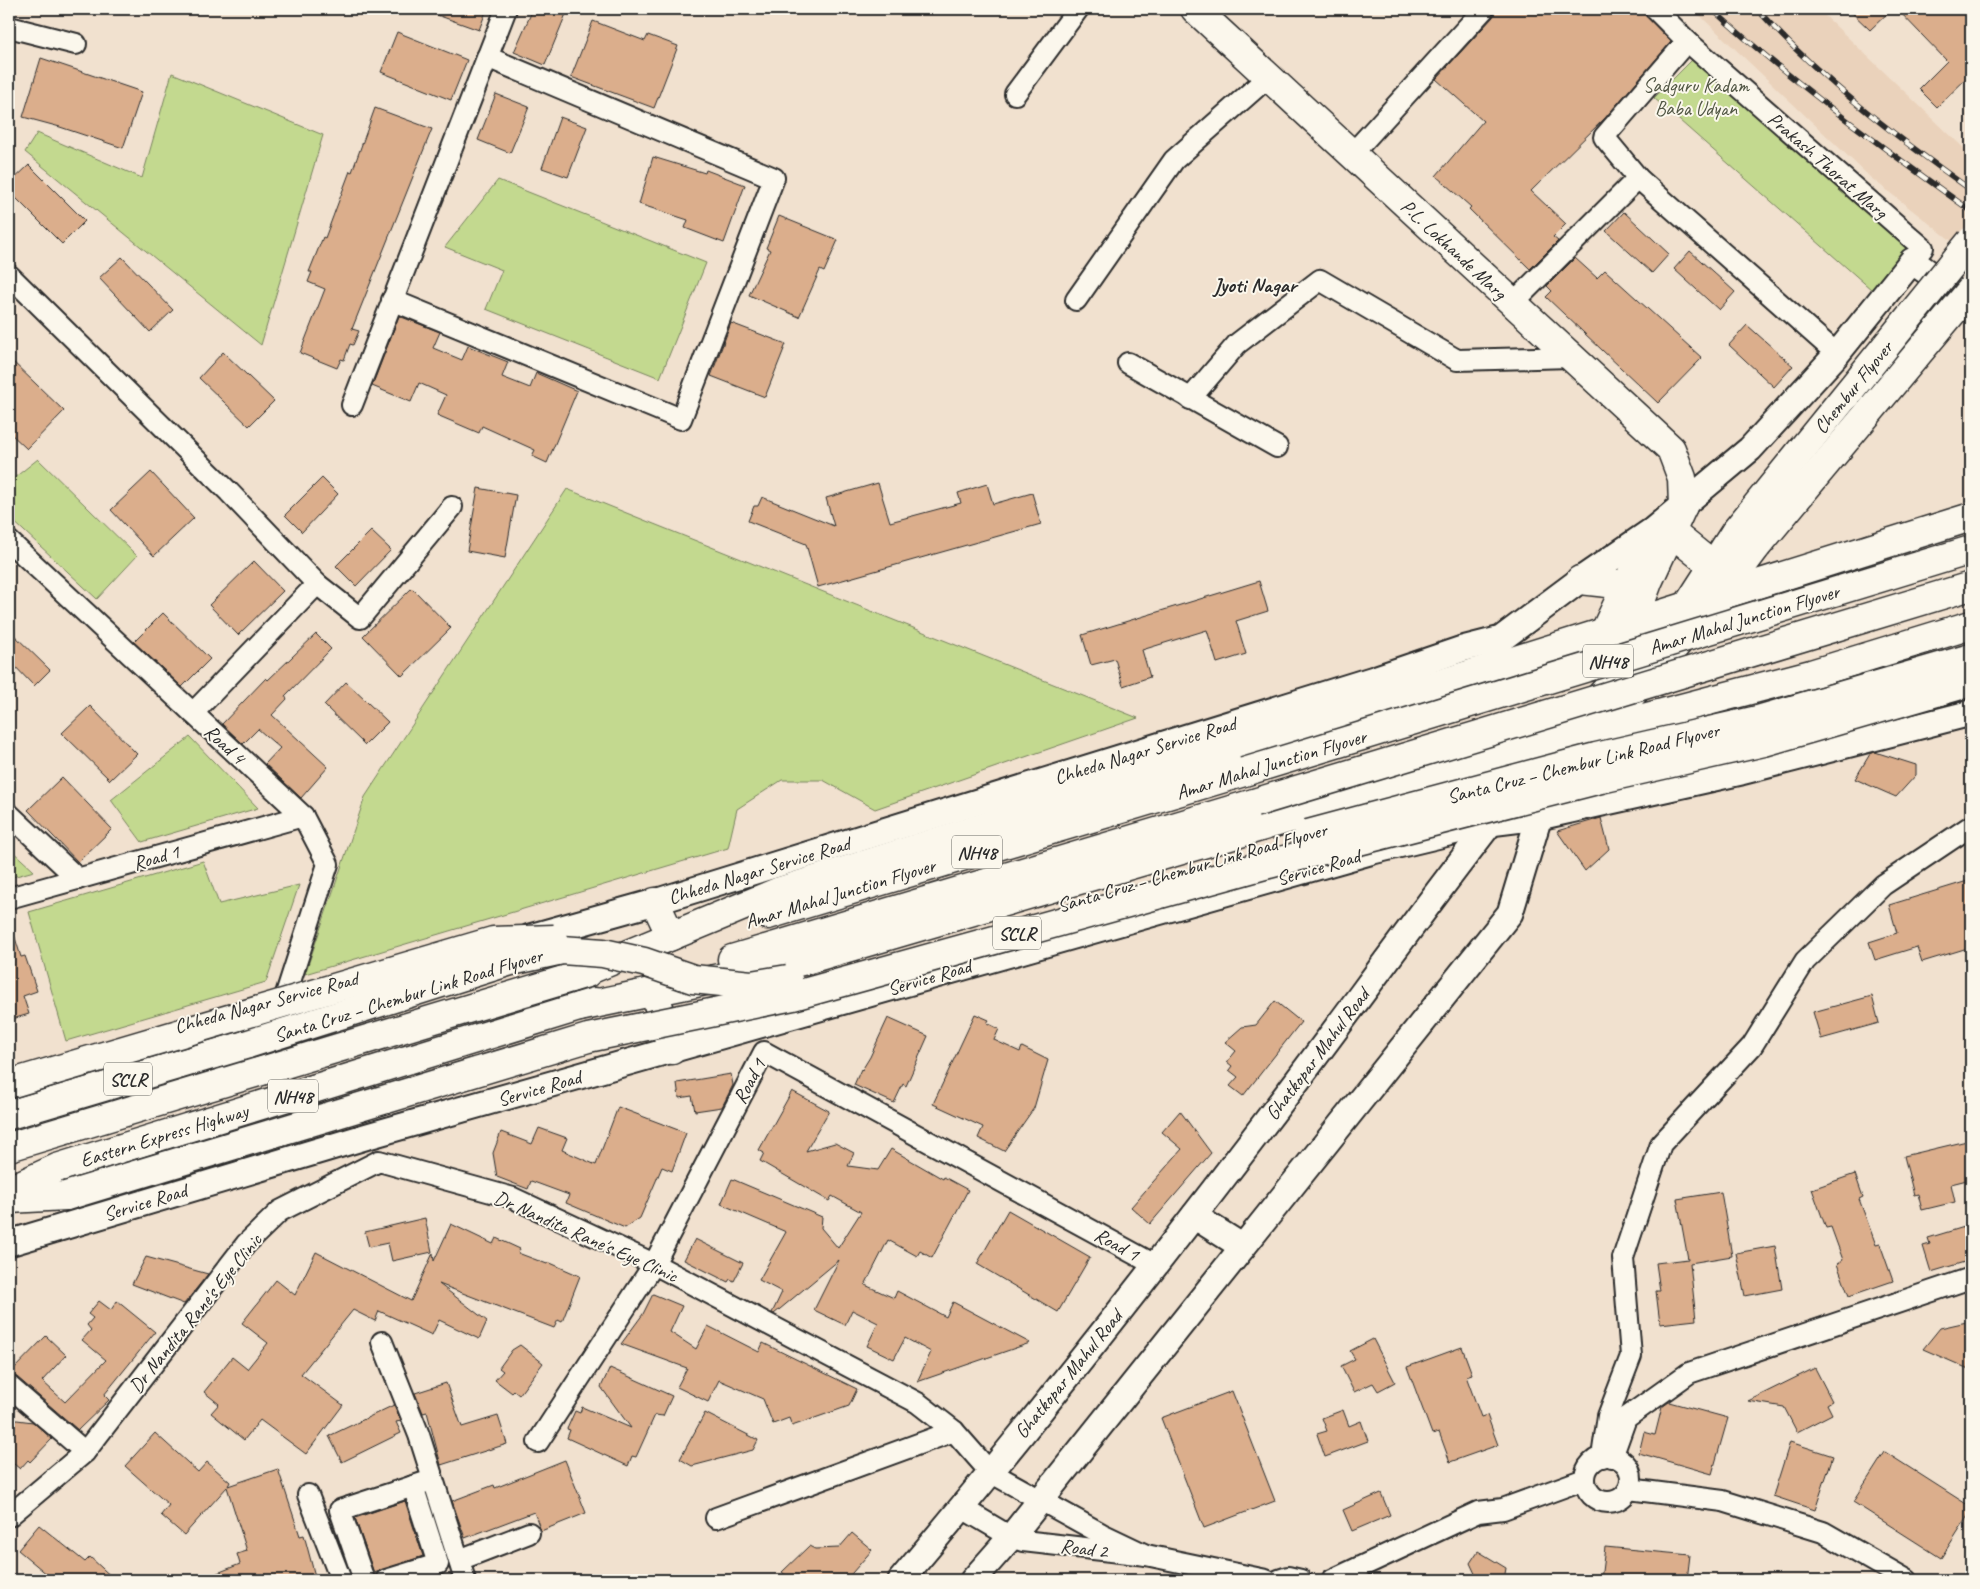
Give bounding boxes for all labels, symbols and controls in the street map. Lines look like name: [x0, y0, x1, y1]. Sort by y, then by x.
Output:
park label: Sadguru Kadam Baba Udyan: [1643, 73, 1751, 121]
street label: Prakash Thorat Marg: [1763, 106, 1894, 226]
street label: P.L. Lokhande Marg: [1395, 194, 1513, 306]
district label: Jyoti Nagar: [1212, 272, 1299, 298]
street label: Chembur Flyover: [1808, 334, 1900, 439]
street label: Amar Mahal Junction Flyover: [1646, 578, 1844, 660]
road number: NH48: [1583, 644, 1633, 678]
street label: Chheda Nagar Service Road: [1051, 710, 1242, 790]
street label: Santa Cruz – Chembur Link Road Flyover: [1444, 717, 1723, 809]
street label: Road 4: [199, 719, 252, 771]
street label: Amar Mahal Junction Flyover: [1173, 723, 1371, 805]
street label: Santa Cruz – Chembur Link Road Flyover: [1054, 816, 1332, 918]
street label: Chheda Nagar Service Road: [665, 830, 856, 910]
road number: NH48: [952, 836, 1002, 869]
street label: Road 1: [130, 839, 183, 876]
street label: Service Road: [1274, 843, 1366, 891]
street label: Amar Mahal Junction Flyover: [742, 852, 940, 934]
road number: SCLR: [993, 916, 1041, 950]
street label: Santa Cruz – Chembur Link Road Flyover: [271, 942, 547, 1048]
street label: Service Road: [885, 953, 977, 1001]
street label: Chheda Nagar Service Road: [172, 965, 364, 1039]
street label: Ghatkopar Mahul Road: [1260, 981, 1377, 1125]
street label: Road 1: [727, 1054, 772, 1108]
road number: SCLR: [104, 1062, 152, 1096]
street label: Service Road: [495, 1064, 587, 1112]
road number: NH48: [268, 1080, 318, 1112]
street label: Eastern Express Highway: [77, 1097, 253, 1173]
street label: Service Road: [101, 1177, 193, 1227]
street label: Dr Nandita Rane's Eye Clinic: [490, 1185, 682, 1289]
street label: Road 1: [1090, 1222, 1144, 1267]
street label: Dr Nandita Rane's Eye Clinic: [123, 1228, 268, 1398]
street label: Ghatkopar Mahul Road: [1009, 1303, 1130, 1444]
street label: Road 2: [1059, 1533, 1111, 1564]

